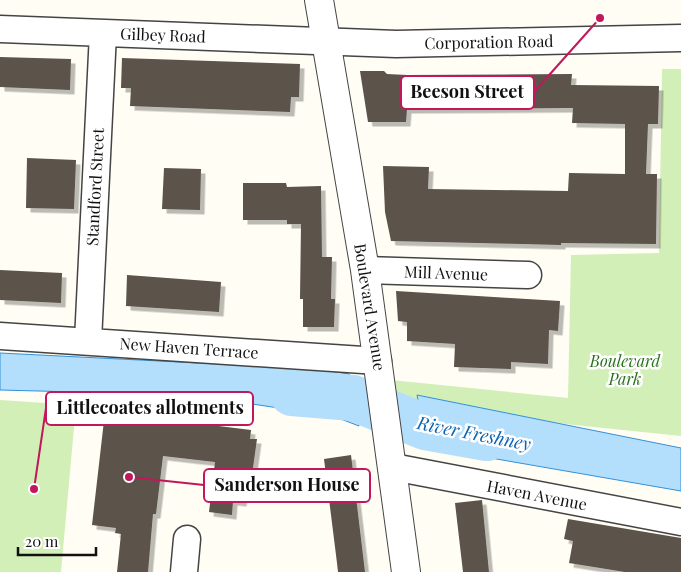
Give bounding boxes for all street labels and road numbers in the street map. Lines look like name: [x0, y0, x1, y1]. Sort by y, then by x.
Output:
street label: Gilbey Road: [120, 23, 206, 46]
street label: Corporation Road: [424, 30, 554, 53]
street label: Standford Street: [81, 127, 108, 246]
street label: Boulevard Avenue: [350, 242, 391, 372]
street label: Mill Avenue: [404, 261, 488, 284]
street label: New Haven Terrace: [119, 332, 259, 363]
street label: Haven Avenue: [485, 475, 589, 514]

